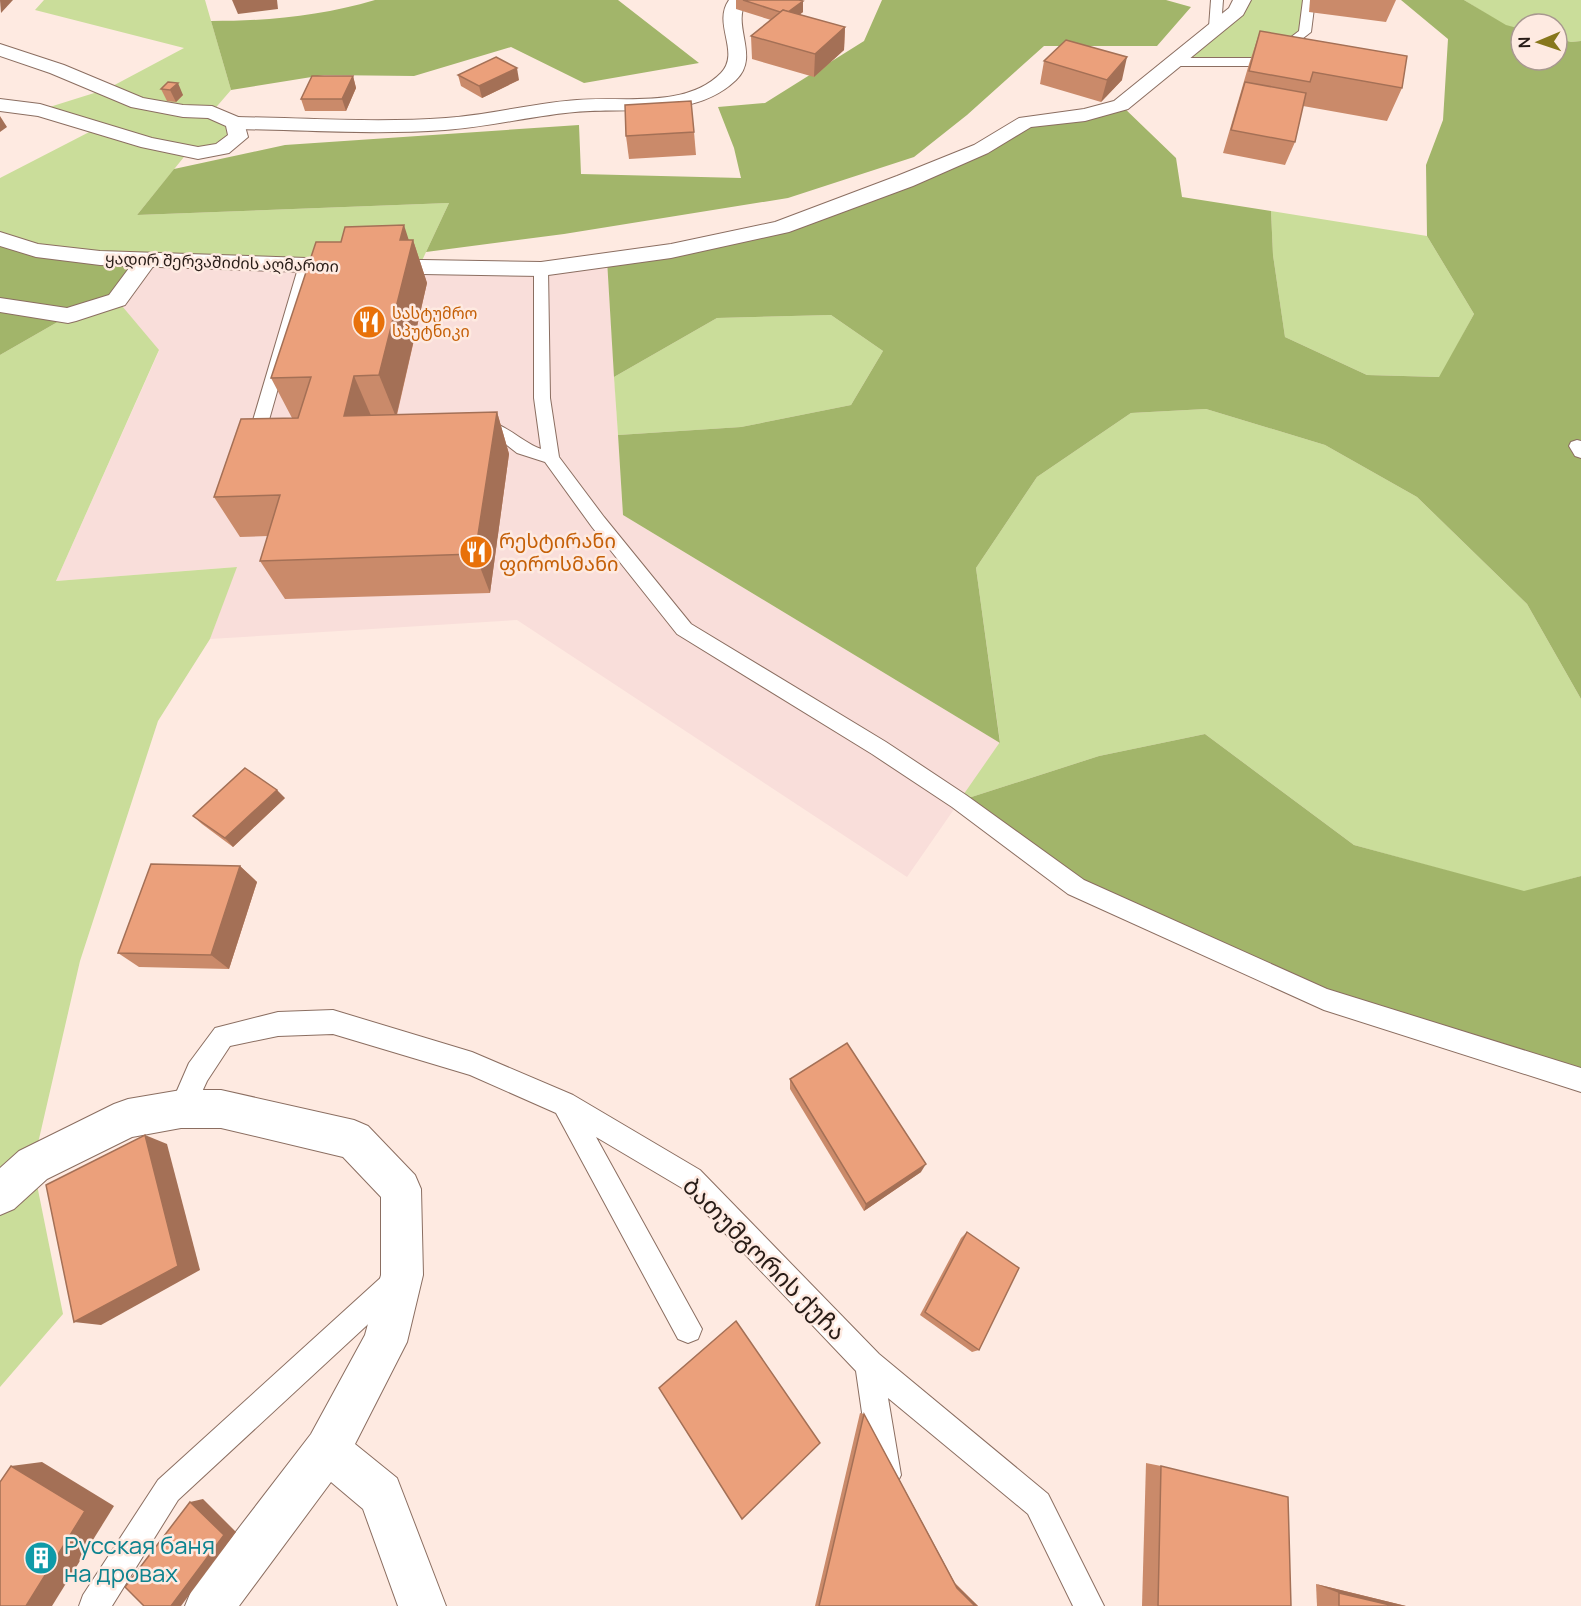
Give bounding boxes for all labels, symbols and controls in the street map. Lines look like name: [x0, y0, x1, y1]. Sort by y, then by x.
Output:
north arrow: [1509, 12, 1569, 72]
text: N: [1513, 36, 1535, 49]
street label: ყადირ შერვაშიძის აღმართი: [105, 247, 339, 277]
place label: სასტუმრო სპუტნიკი: [392, 302, 477, 342]
restaurant icon: სასტუმრო სპუტნიკი: [351, 304, 387, 340]
place label: რესტირანი ფიროსმანი: [499, 527, 619, 577]
restaurant icon: რესტირანი ფიროსმანი: [458, 534, 494, 570]
street label: ბათუმგორის ქუჩა: [676, 1169, 854, 1347]
place label: Русская баня на дровах: [64, 1528, 215, 1589]
building icon: Русская баня на дровах: [23, 1540, 59, 1576]

